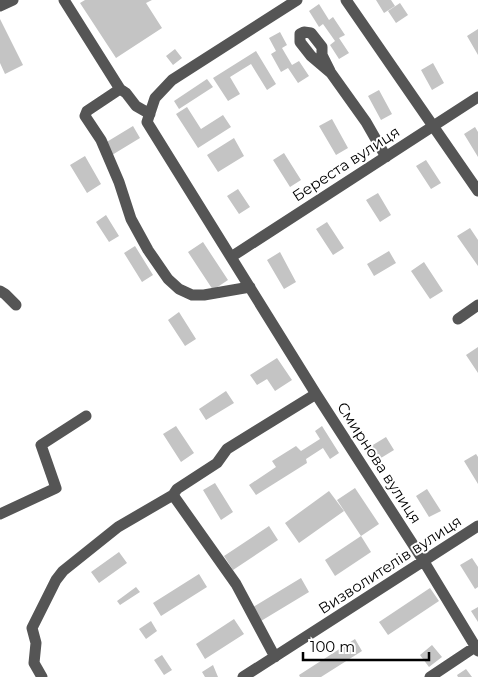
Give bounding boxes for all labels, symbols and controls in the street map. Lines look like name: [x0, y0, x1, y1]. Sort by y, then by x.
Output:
street label: Береста вулиця: [289, 122, 403, 205]
street label: Смирнова вулиця: [333, 398, 426, 527]
street label: Визволителів вулиця: [315, 511, 465, 618]
scale bar: [303, 630, 429, 662]
text: 100 m: [310, 637, 355, 656]

